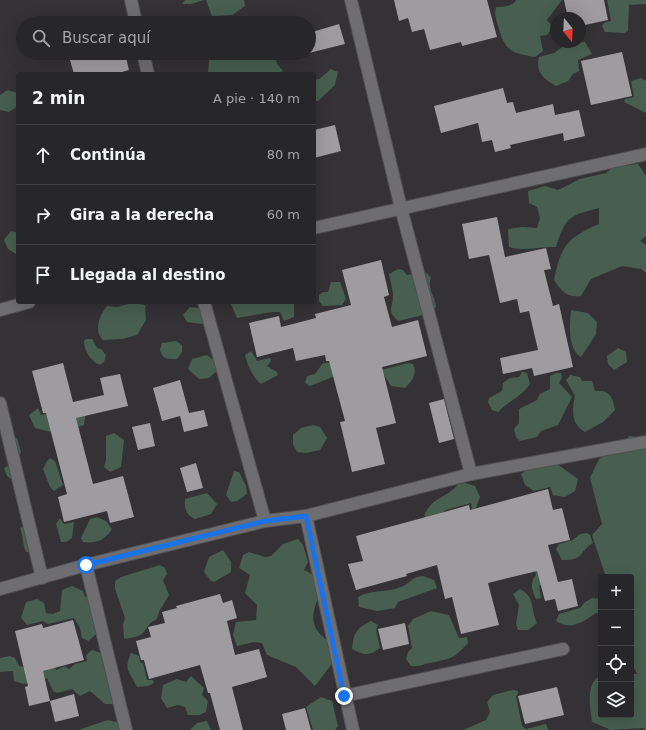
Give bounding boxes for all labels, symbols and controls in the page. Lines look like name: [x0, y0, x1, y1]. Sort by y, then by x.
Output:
north arrow: [550, 12, 586, 48]
search box: [16, 16, 316, 60]
icon: search: [30, 27, 52, 49]
text: Buscar aquí: [62, 29, 150, 47]
text: 2 min: [32, 88, 85, 108]
text: A pie · 140 m: [213, 91, 300, 106]
icon: ahead: [32, 144, 54, 166]
text: Continúa: [70, 146, 146, 164]
text: 80 m: [267, 147, 300, 162]
icon: right: [32, 204, 54, 226]
text: Gira a la derecha: [70, 206, 214, 224]
text: 60 m: [267, 207, 300, 222]
icon: arrive: [32, 264, 54, 286]
text: Llegada al destino: [70, 266, 225, 284]
route start: [77, 556, 95, 574]
map controls: [598, 574, 634, 718]
button: +: [598, 574, 634, 610]
button: −: [598, 610, 634, 646]
button: locate: [598, 646, 634, 682]
button: layers: [598, 682, 634, 718]
route end: [335, 687, 353, 705]

